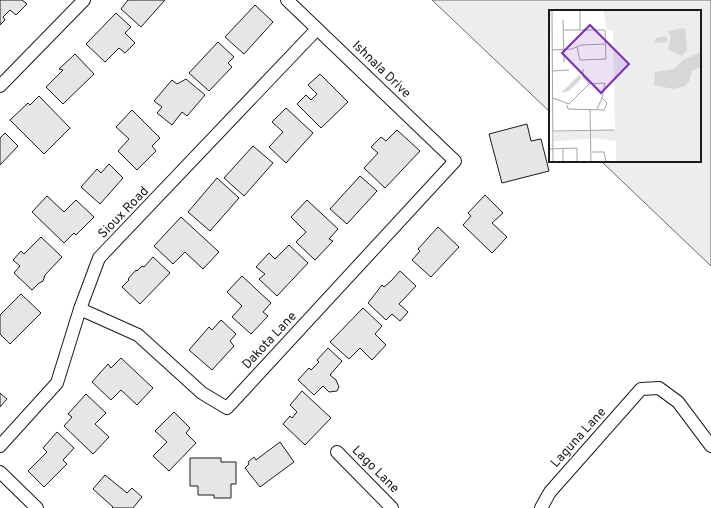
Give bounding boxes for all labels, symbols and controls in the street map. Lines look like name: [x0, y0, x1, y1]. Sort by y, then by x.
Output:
inset map: [549, 10, 701, 162]
street label: Ishnala Drive: [348, 38, 414, 102]
street label: Sioux Road: [95, 184, 153, 242]
street label: Dakota Lane: [239, 309, 301, 373]
street label: Laguna Lane: [548, 405, 610, 471]
street label: Lago Lane: [348, 443, 402, 497]

